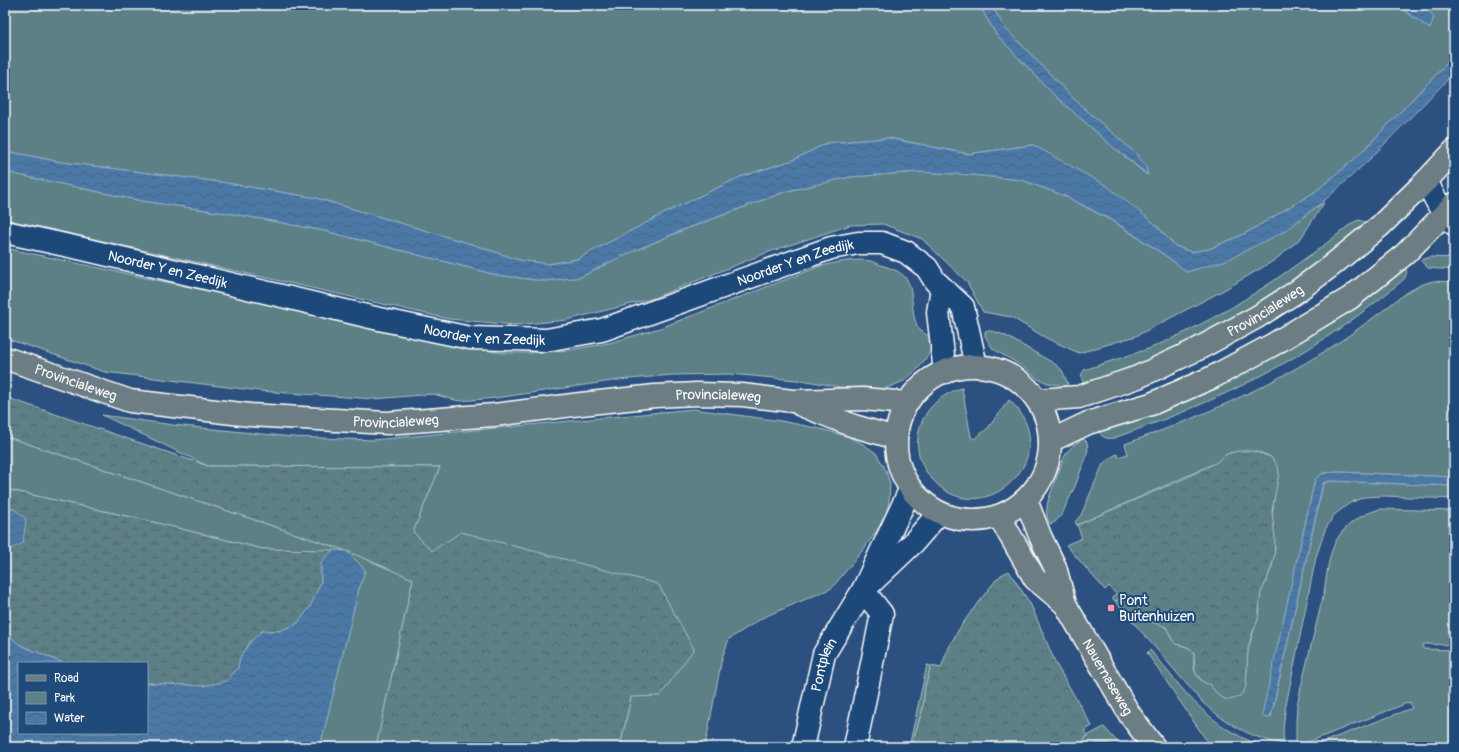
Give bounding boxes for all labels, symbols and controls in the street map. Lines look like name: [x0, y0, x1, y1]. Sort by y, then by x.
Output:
street label: Noorder Y en Zeedijk: [735, 236, 855, 290]
street label: Noorder Y en Zeedijk: [106, 247, 229, 292]
street label: Provincialeweg: [1224, 281, 1307, 341]
street label: Noorder Y en Zeedijk: [422, 321, 546, 349]
street label: Provincialeweg: [32, 361, 119, 405]
street label: Provincialeweg: [675, 386, 762, 406]
street label: Provincialeweg: [352, 411, 439, 432]
place label: Pont Buitenhuizen: [1119, 592, 1195, 625]
marker: Pont Buitenhuizen: [1106, 603, 1116, 613]
street label: Pontplein: [808, 635, 841, 693]
street label: Nauernaseweg: [1078, 636, 1136, 719]
legend: [18, 662, 148, 734]
text: Road: [54, 671, 79, 686]
text: Park: [54, 691, 75, 706]
text: Water: [54, 711, 85, 726]

